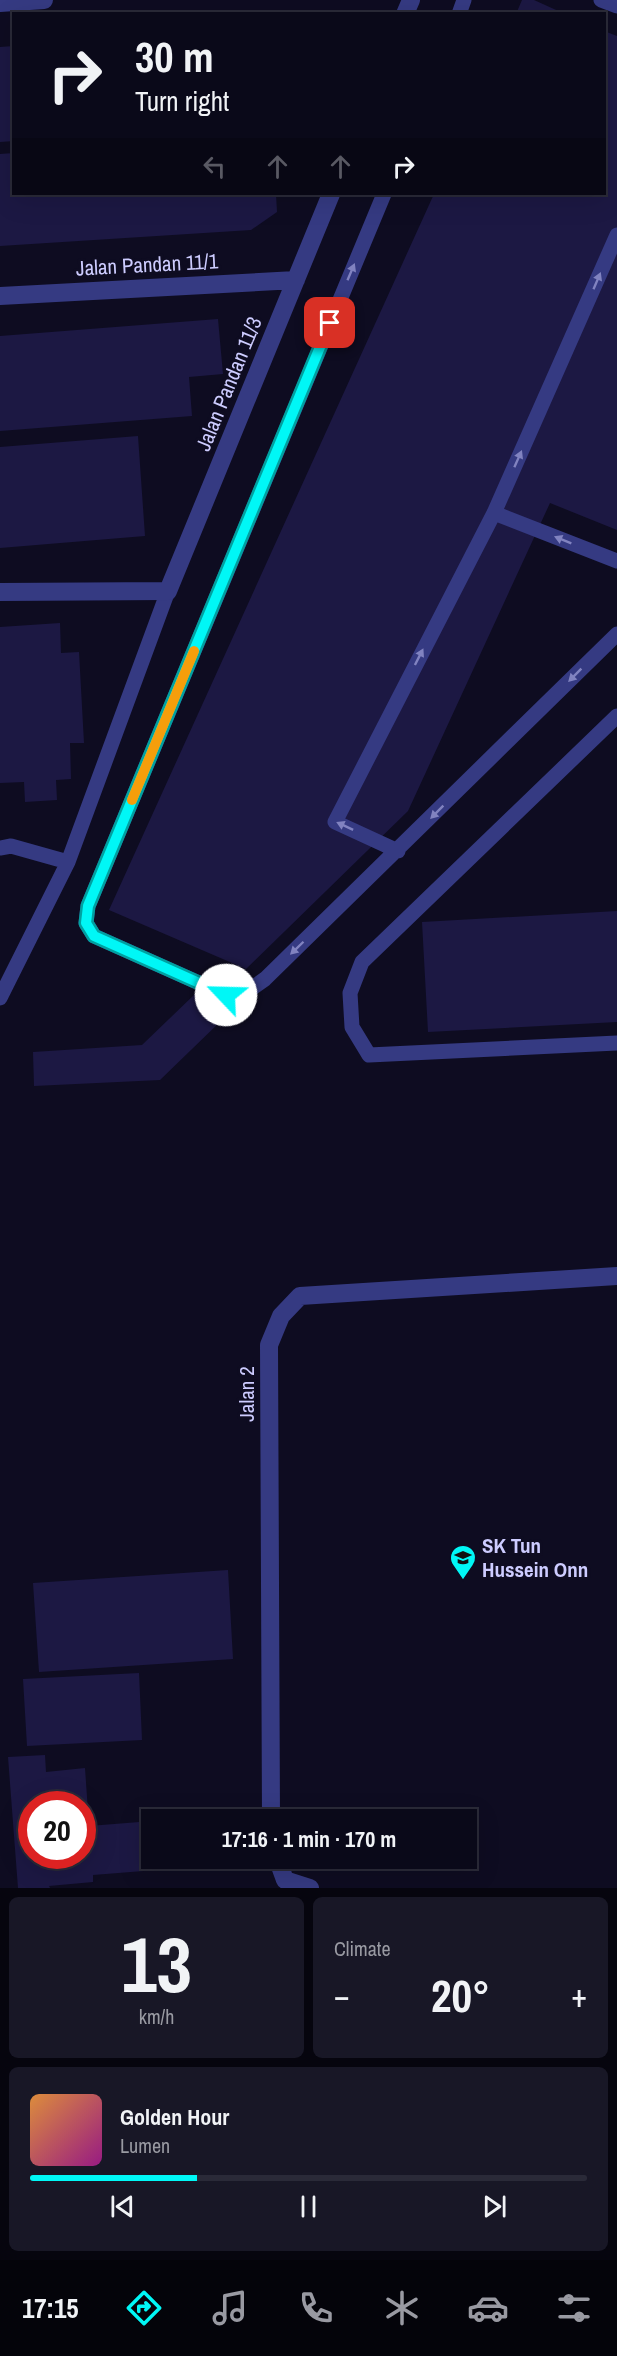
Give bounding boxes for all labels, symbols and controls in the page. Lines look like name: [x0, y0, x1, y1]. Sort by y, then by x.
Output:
text: 30 m: [135, 29, 214, 85]
icon: right: [36, 36, 114, 114]
text: Turn right: [135, 83, 229, 119]
icon: left: [198, 150, 231, 183]
icon: ahead: [261, 150, 294, 183]
icon: ahead: [324, 150, 357, 183]
icon: right: [387, 150, 420, 183]
street label: Jalan Pandan 11/1: [75, 246, 219, 283]
one-way arrow: [347, 263, 356, 281]
one-way arrow: [592, 272, 602, 290]
pin: [304, 297, 355, 348]
icon: arrive: [313, 306, 346, 339]
street label: Jalan Pandan 11/3: [188, 312, 269, 455]
one-way arrow: [513, 450, 523, 468]
one-way arrow: [553, 535, 571, 545]
one-way arrow: [413, 648, 423, 666]
one-way arrow: [568, 668, 583, 682]
one-way arrow: [429, 805, 444, 819]
one-way arrow: [336, 822, 353, 831]
one-way arrow: [290, 941, 305, 954]
position arrow: [194, 963, 258, 1027]
street label: Jalan 2: [232, 1366, 261, 1422]
place label: SK Tun Hussein Onn: [482, 1531, 588, 1584]
school or university icon: SK Tun Hussein Onn: [448, 1543, 478, 1581]
speed limit sign: 20: [18, 1791, 96, 1869]
text: 17:16 · 1 min · 170 m: [222, 1824, 396, 1854]
text: 13: [121, 1911, 192, 2016]
text: Climate: [334, 1935, 391, 1962]
text: 20°: [431, 1965, 490, 2026]
text: −: [334, 1973, 350, 2017]
text: +: [571, 1973, 587, 2017]
text: km/h: [139, 2003, 174, 2030]
text: Golden Hour: [120, 2102, 229, 2132]
text: Lumen: [120, 2132, 170, 2159]
icon: previous: [106, 2190, 139, 2223]
icon: pause: [292, 2190, 325, 2223]
icon: next: [478, 2190, 511, 2223]
icon: directions: [123, 2287, 165, 2329]
icon: music: [209, 2287, 251, 2329]
icon: phone: [295, 2287, 337, 2329]
icon: climate: [381, 2287, 423, 2329]
icon: car: [467, 2287, 509, 2329]
icon: filters: [553, 2287, 595, 2329]
text: 17:15: [22, 2290, 79, 2326]

